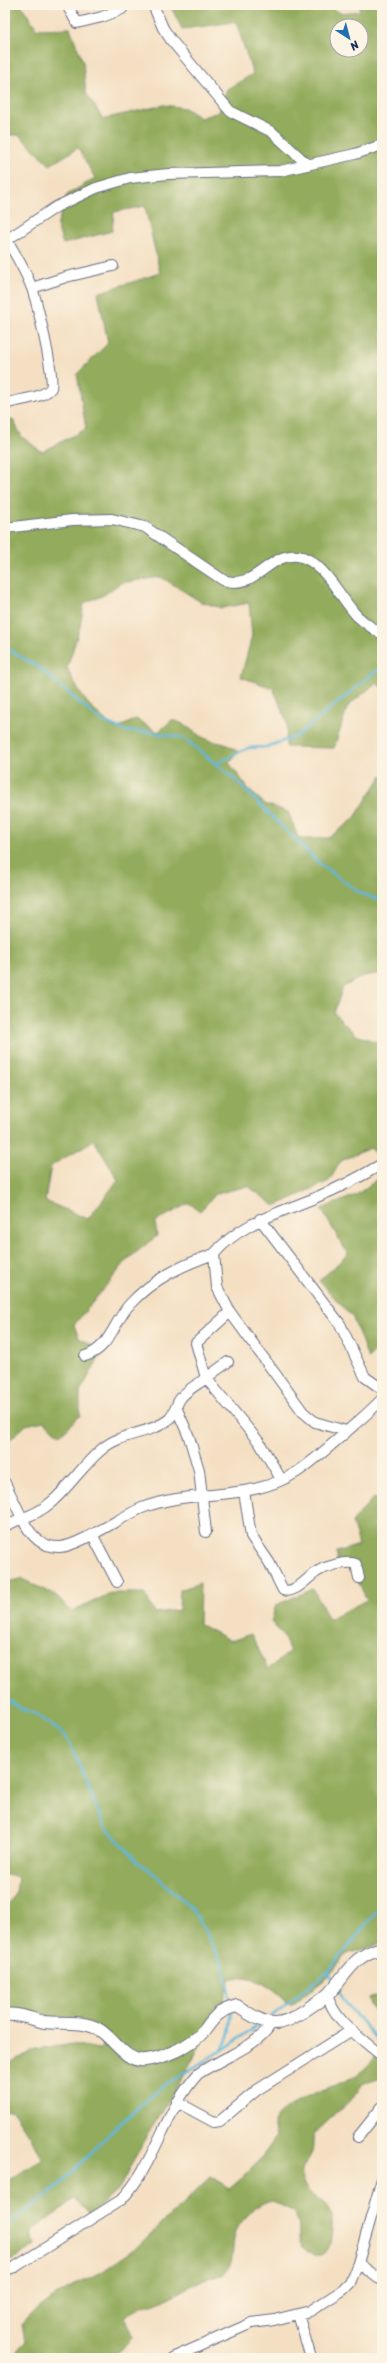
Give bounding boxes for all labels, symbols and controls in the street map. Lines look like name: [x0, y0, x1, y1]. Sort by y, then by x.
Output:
north arrow: [329, 18, 369, 58]
text: N: [346, 35, 364, 56]

